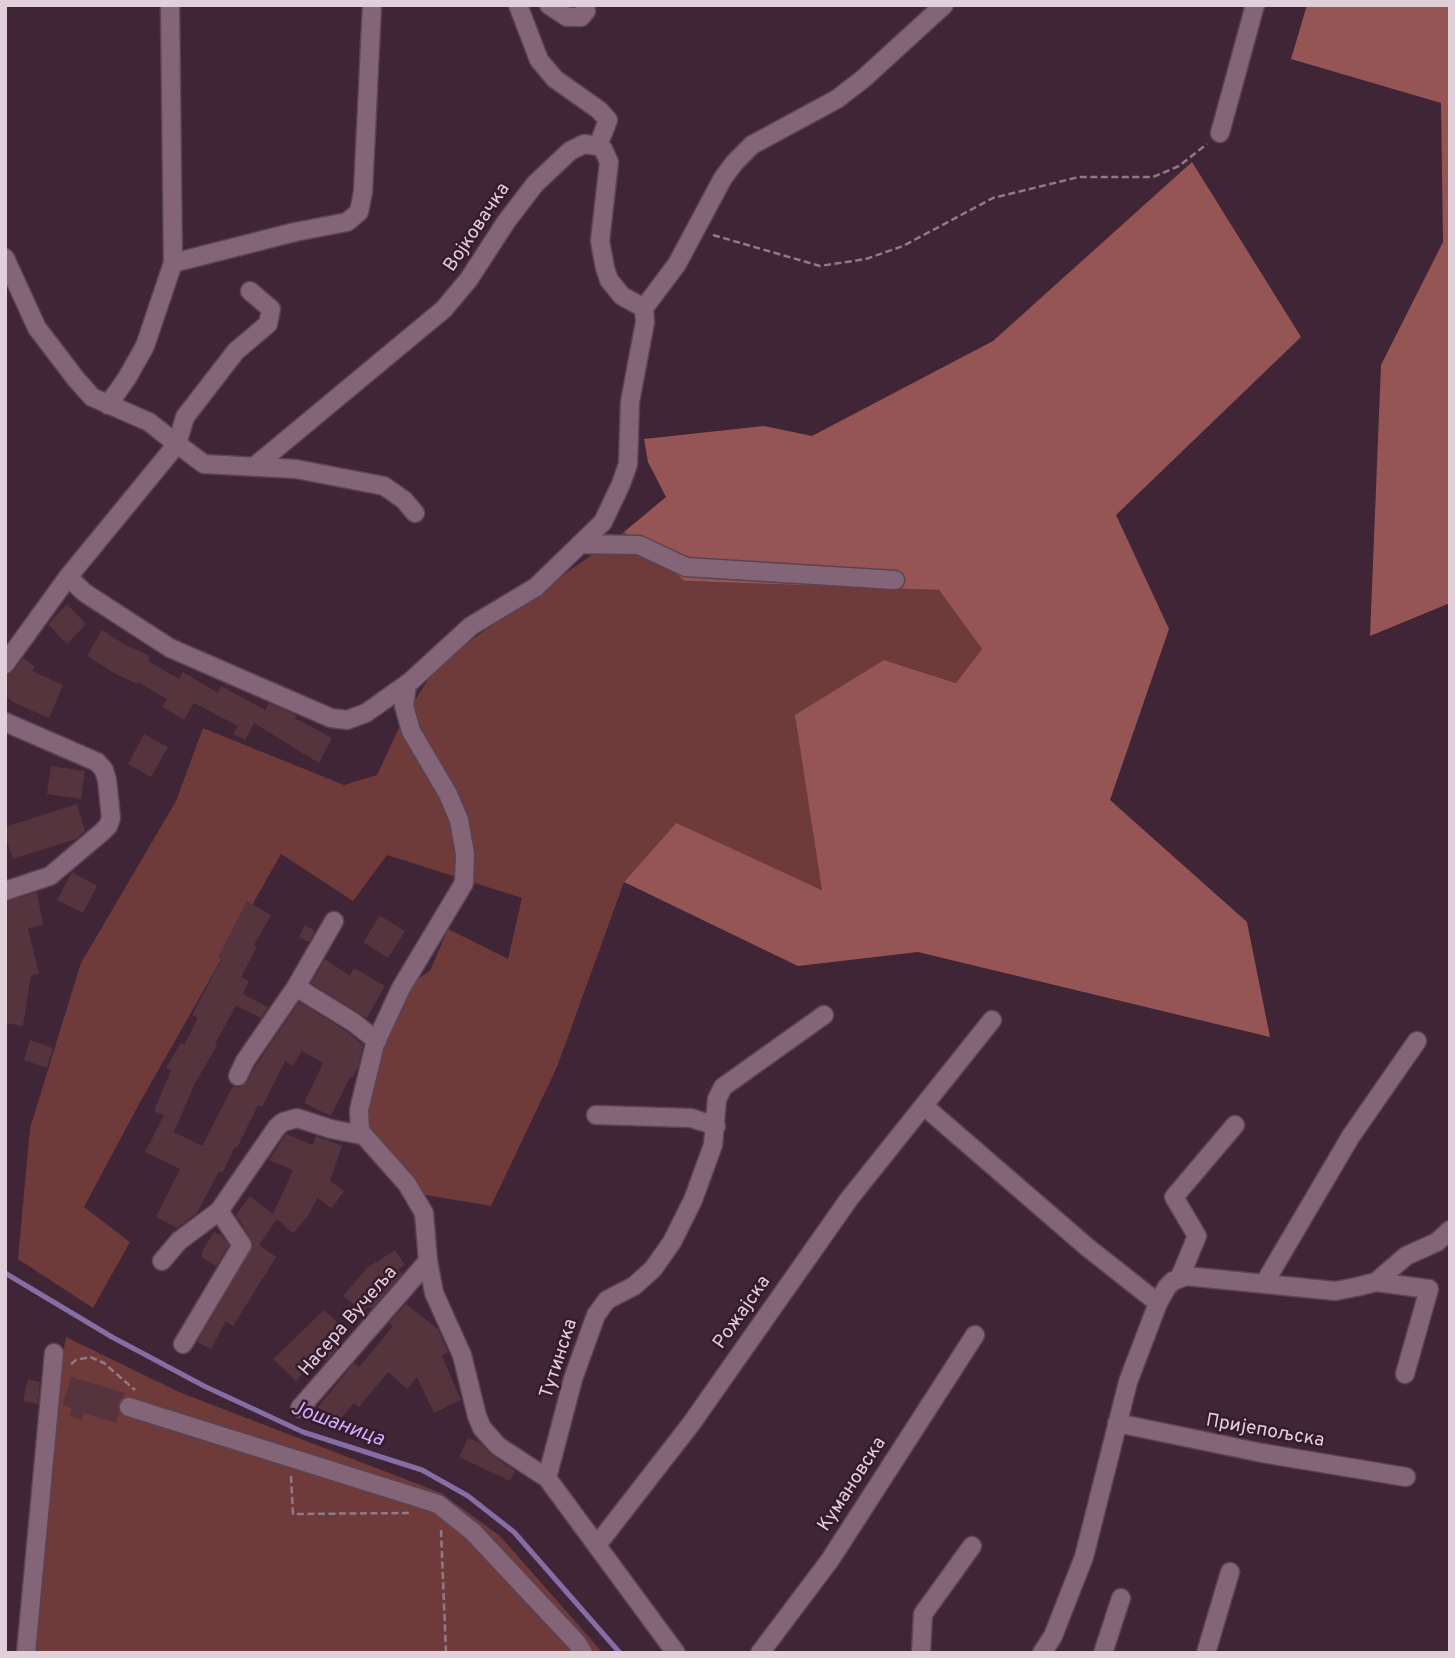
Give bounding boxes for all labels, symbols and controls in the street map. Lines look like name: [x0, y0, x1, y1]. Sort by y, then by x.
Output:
street label: Војковачка: [440, 179, 516, 277]
street label: Насера Вучеља: [295, 1262, 403, 1382]
street label: Рожајска: [709, 1272, 777, 1354]
street label: Тутинска: [536, 1316, 584, 1402]
water label: Јошаница: [287, 1396, 387, 1454]
street label: Пријепољска: [1204, 1410, 1326, 1454]
street label: Кумановска: [814, 1433, 892, 1537]

